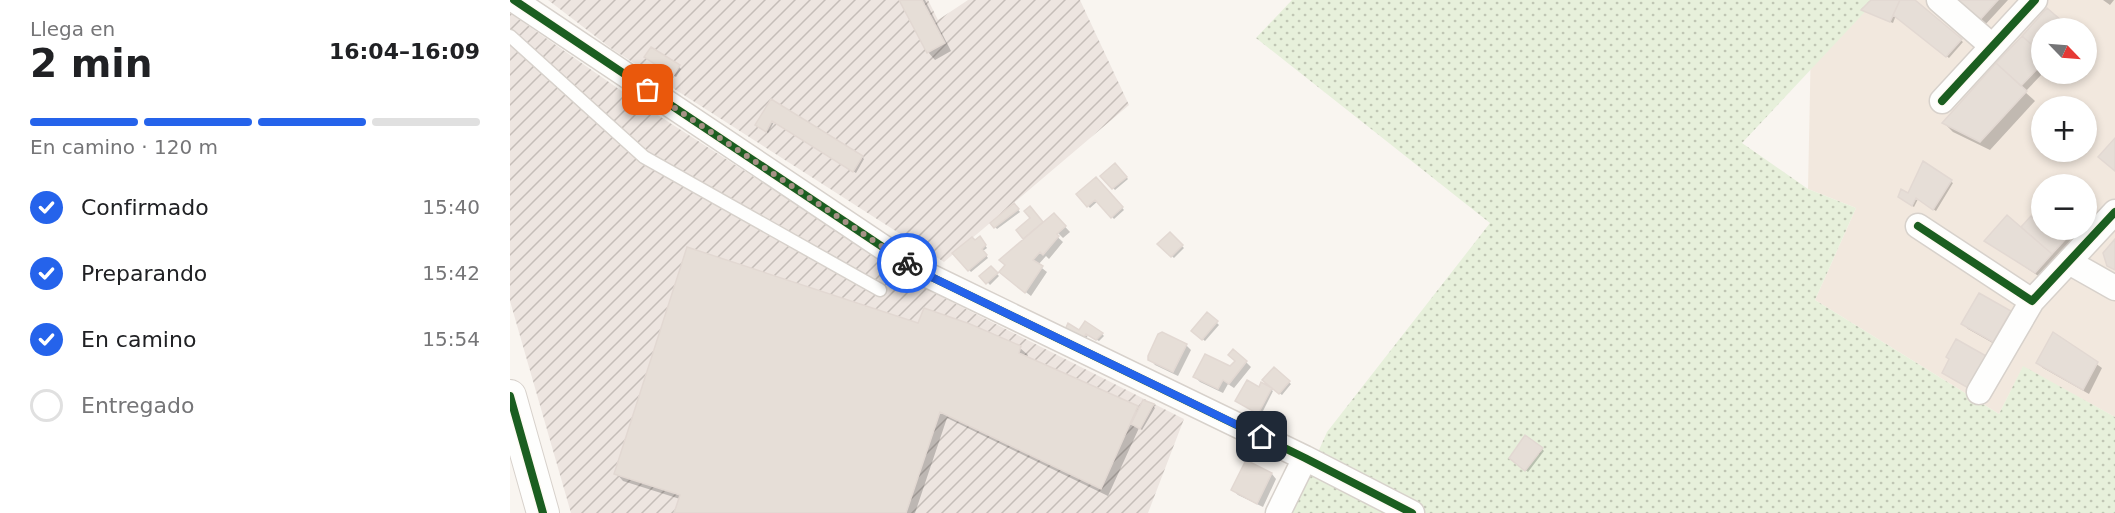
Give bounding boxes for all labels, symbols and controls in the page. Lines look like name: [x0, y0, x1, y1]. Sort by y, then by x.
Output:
text: Llega en: [30, 17, 115, 41]
north arrow: [2031, 18, 2097, 84]
map controls: [2031, 18, 2097, 240]
text: 16:04–16:09: [329, 39, 480, 64]
text: 2 min: [30, 41, 152, 86]
pin: [622, 64, 673, 115]
icon: bag: [631, 73, 664, 106]
button: +: [2031, 96, 2097, 162]
text: En camino · 120 m: [30, 135, 218, 159]
button: −: [2031, 174, 2097, 240]
icon: check: [30, 191, 63, 224]
text: Confirmado: [81, 195, 209, 220]
text: 15:40: [422, 195, 480, 219]
courier: [877, 233, 937, 293]
icon: bike: [891, 247, 924, 280]
icon: check: [30, 257, 63, 290]
text: Preparando: [81, 261, 207, 286]
text: 15:42: [422, 261, 480, 285]
icon: check: [30, 323, 63, 356]
text: En camino: [81, 327, 196, 352]
text: 15:54: [422, 327, 480, 351]
text: Entregado: [81, 393, 194, 418]
pin: [1236, 411, 1287, 462]
icon: home: [1245, 420, 1278, 453]

